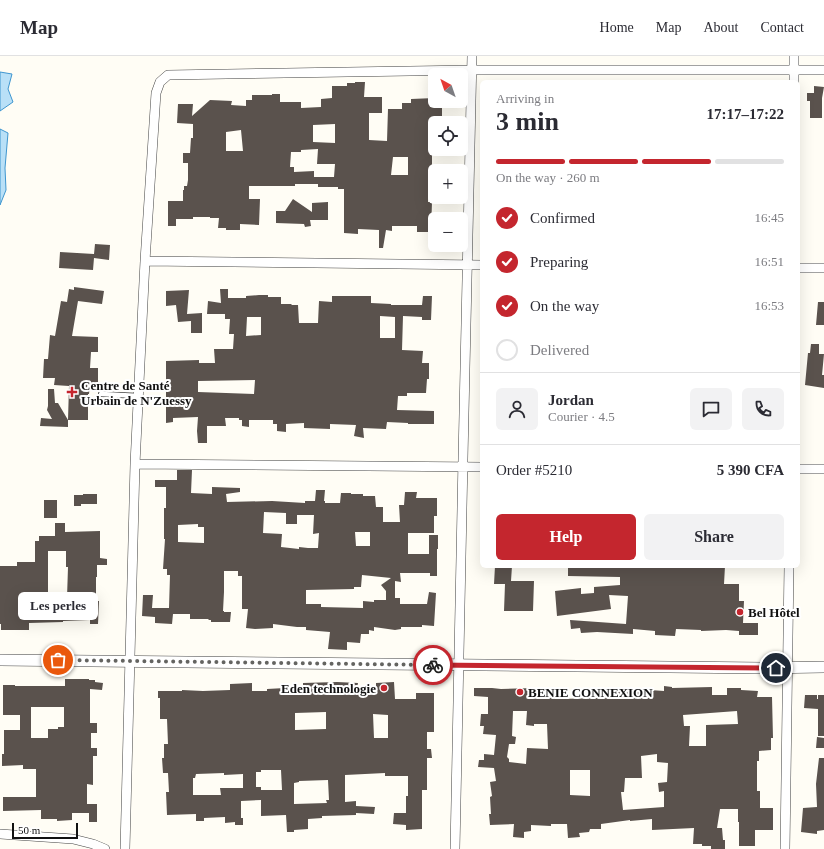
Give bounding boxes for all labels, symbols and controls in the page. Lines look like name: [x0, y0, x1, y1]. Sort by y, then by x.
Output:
text: Map: [20, 17, 58, 38]
text: Home: [600, 20, 634, 35]
text: Map: [656, 20, 681, 35]
text: About: [703, 20, 738, 35]
text: Contact: [760, 20, 804, 35]
north arrow: [428, 68, 468, 108]
map controls: [428, 68, 468, 252]
text: Arriving in: [496, 91, 554, 106]
text: 17:17–17:22: [707, 106, 784, 122]
text: 3 min: [496, 107, 559, 136]
button: locate: [428, 116, 468, 156]
button: +: [428, 164, 468, 204]
text: On the way · 260 m: [496, 170, 600, 185]
icon: check: [496, 207, 518, 229]
text: Confirmed: [530, 210, 595, 226]
text: 16:45: [754, 210, 784, 225]
button: −: [428, 212, 468, 252]
icon: check: [496, 251, 518, 273]
text: Preparing: [530, 254, 588, 270]
text: 16:51: [754, 254, 784, 269]
icon: check: [496, 295, 518, 317]
text: On the way: [530, 298, 599, 314]
text: 16:53: [754, 298, 784, 313]
text: Delivered: [530, 342, 589, 358]
place label: Centre de Santé Urbain de N'Zuessy: [81, 378, 192, 408]
marker: Centre de Santé Urbain de N'Zuessy: [66, 386, 78, 398]
button: person: [496, 388, 538, 430]
button: chat: [690, 388, 732, 430]
button: phone: [742, 388, 784, 430]
text: Jordan: [548, 392, 594, 408]
text: Courier · 4.5: [548, 409, 615, 424]
text: Order #5210: [496, 462, 572, 478]
text: 5 390 CFA: [717, 462, 784, 478]
button: Help: [496, 514, 636, 560]
button: Share: [644, 514, 784, 560]
callout: Les perles: [18, 592, 98, 620]
text: Les perles: [30, 598, 86, 613]
place label: Bel Hôtel: [748, 605, 800, 620]
marker: Bel Hôtel: [735, 607, 745, 617]
pin: [41, 643, 75, 677]
courier: [413, 645, 453, 685]
icon: bag: [47, 649, 69, 671]
pin: [759, 651, 793, 685]
icon: bike: [422, 654, 444, 676]
icon: home: [765, 657, 787, 679]
place label: Eden technologie: [281, 681, 376, 696]
marker: Eden technologie: [379, 683, 389, 693]
place label: BENIE CONNEXION: [528, 685, 653, 700]
marker: BENIE CONNEXION: [515, 687, 525, 697]
scale bar: [12, 821, 78, 840]
text: 50 m: [18, 824, 40, 836]

